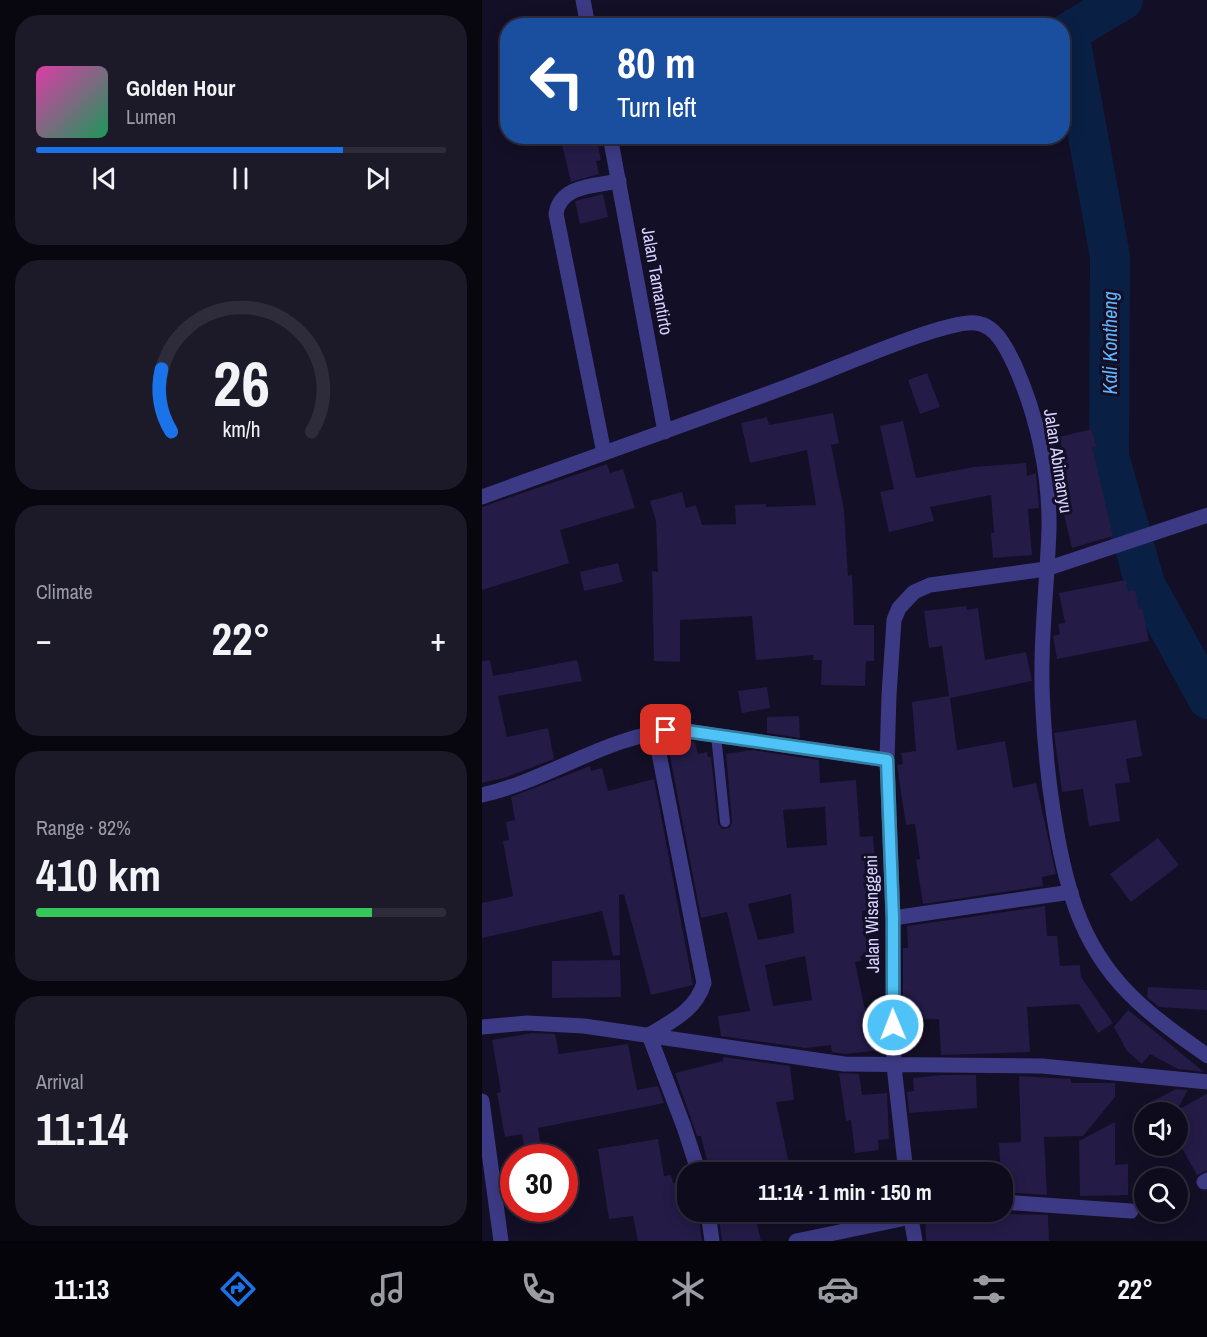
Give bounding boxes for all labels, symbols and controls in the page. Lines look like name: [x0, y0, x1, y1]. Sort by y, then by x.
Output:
text: 80 m: [617, 35, 696, 91]
icon: left: [518, 42, 596, 120]
text: Golden Hour: [126, 73, 235, 103]
text: Turn left: [617, 89, 696, 125]
text: Lumen: [126, 103, 176, 130]
icon: previous: [88, 162, 121, 195]
icon: pause: [224, 162, 257, 195]
icon: next: [361, 162, 394, 195]
street label: Jalan Tamantirto: [636, 225, 679, 337]
water label: Kali Kontheng: [1096, 291, 1123, 395]
text: 26: [213, 341, 269, 425]
street label: Jalan Abimanyu: [1038, 407, 1079, 515]
text: km/h: [222, 416, 260, 445]
text: Climate: [36, 578, 93, 605]
text: 22°: [211, 608, 271, 669]
text: −: [36, 617, 52, 661]
text: +: [430, 617, 446, 661]
pin: [640, 704, 691, 755]
icon: arrive: [649, 713, 682, 746]
text: Range · 82%: [36, 814, 131, 841]
text: 410 km: [36, 844, 161, 905]
street label: Jalan Wisanggeni: [858, 855, 885, 973]
position arrow: [861, 993, 925, 1057]
text: Arrival: [36, 1068, 83, 1095]
text: 11:14: [36, 1098, 128, 1159]
map controls: [1134, 1102, 1188, 1222]
button: sound: [1134, 1102, 1188, 1156]
speed limit sign: 30: [500, 1144, 578, 1222]
button: search: [1134, 1168, 1188, 1222]
text: 11:14 · 1 min · 150 m: [758, 1177, 932, 1207]
icon: directions: [217, 1268, 259, 1310]
icon: music: [367, 1268, 409, 1310]
icon: phone: [517, 1268, 559, 1310]
icon: climate: [667, 1268, 709, 1310]
icon: car: [817, 1268, 859, 1310]
icon: filters: [968, 1268, 1010, 1310]
text: 11:13: [54, 1271, 109, 1307]
text: 22°: [1118, 1271, 1153, 1307]

